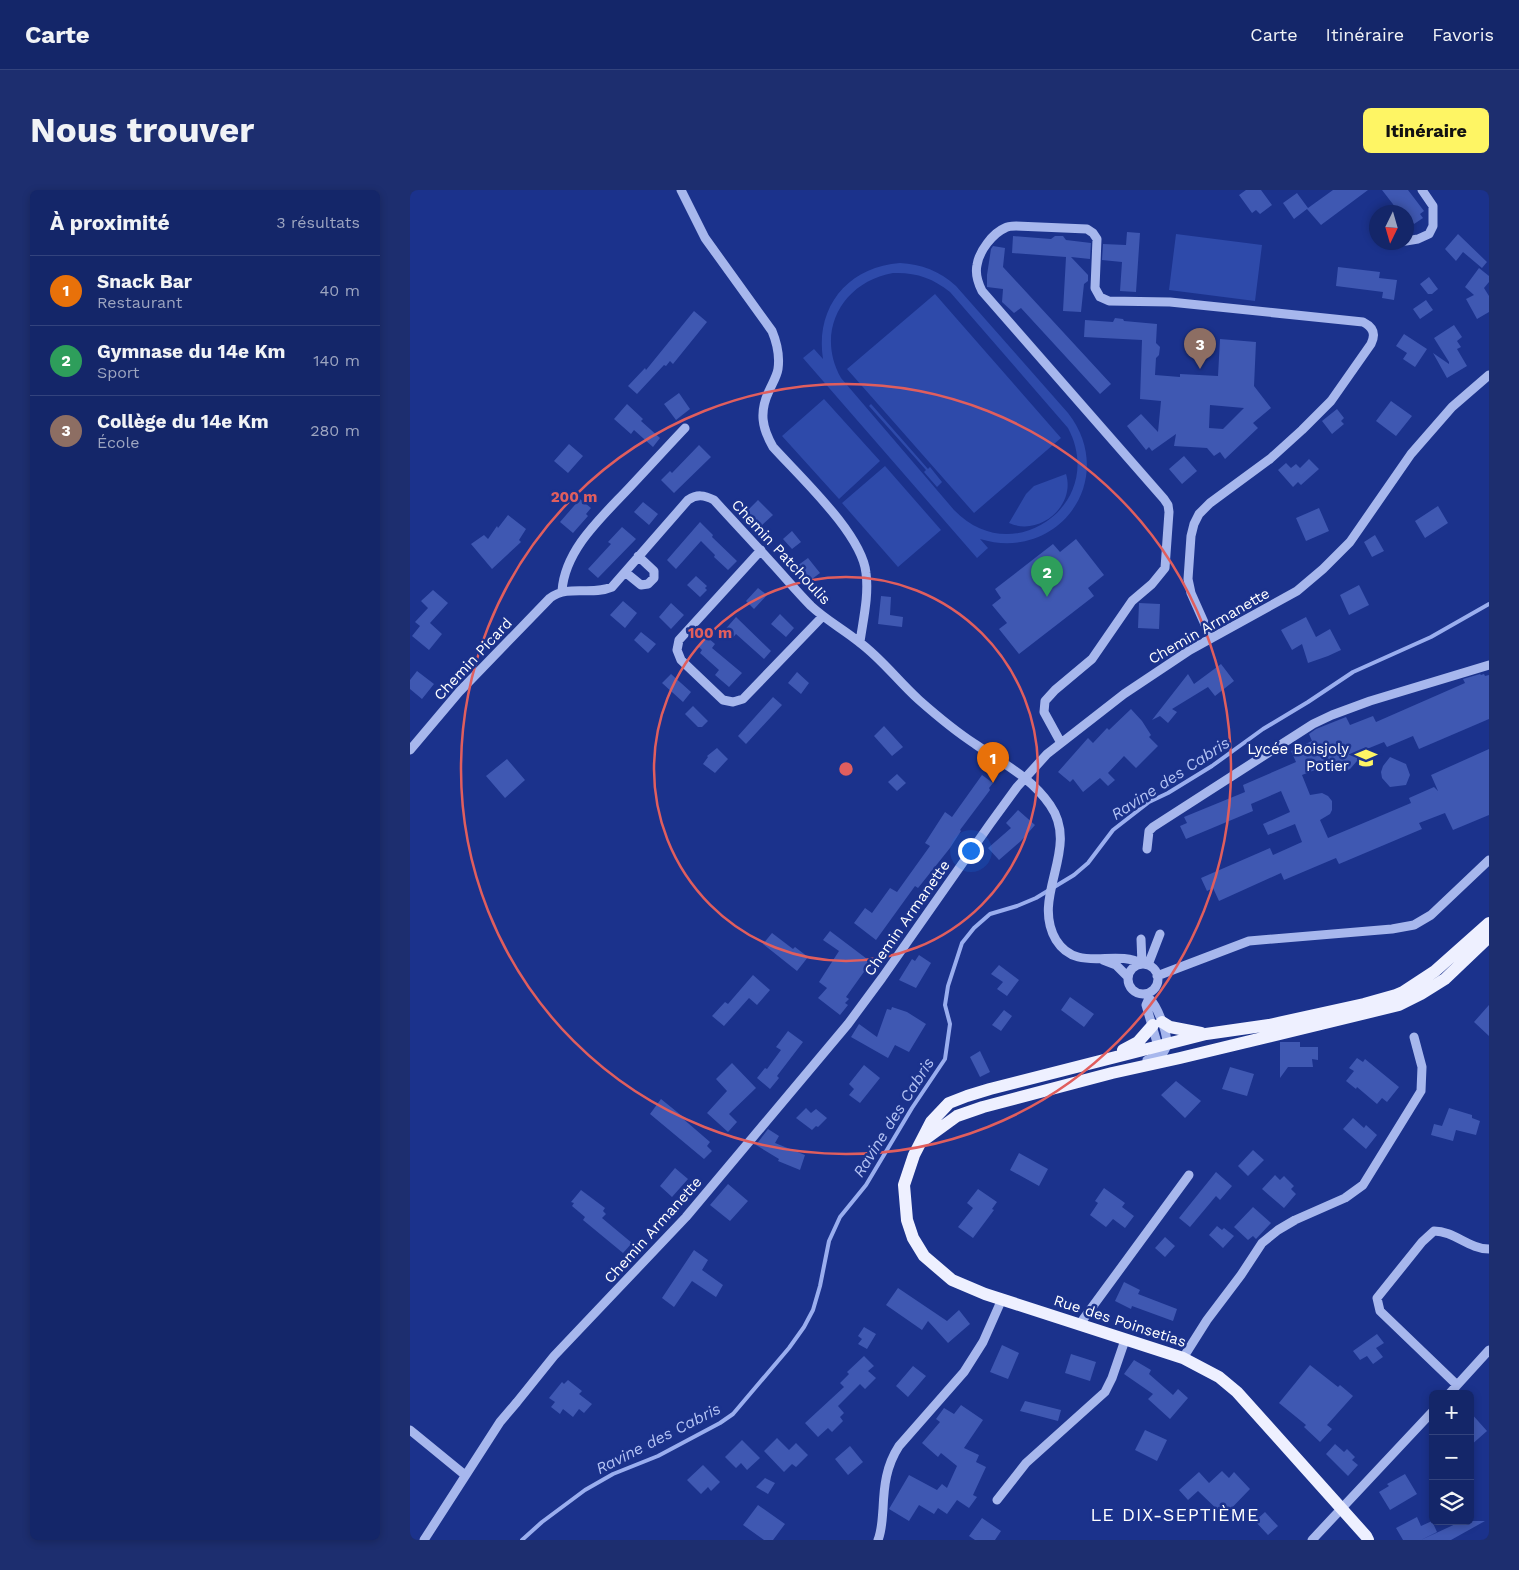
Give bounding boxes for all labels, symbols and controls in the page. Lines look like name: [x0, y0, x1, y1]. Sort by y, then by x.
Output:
text: Carte: [25, 21, 90, 49]
text: Carte: [1250, 24, 1298, 45]
text: Itinéraire: [1326, 24, 1404, 45]
text: Favoris: [1432, 24, 1494, 45]
button: Itinéraire: [1363, 108, 1489, 153]
text: Nous trouver: [30, 109, 254, 151]
north arrow: [1369, 205, 1414, 250]
text: À proximité: [50, 210, 170, 235]
text: 3 résultats: [276, 213, 360, 232]
text: Snack Bar: [97, 270, 192, 293]
text: 1: [63, 281, 69, 300]
text: 40 m: [320, 281, 360, 300]
text: Restaurant: [97, 293, 183, 312]
pin: 3: [1184, 328, 1216, 369]
text: Gymnase du 14e Km: [97, 340, 285, 363]
text: 2: [61, 351, 71, 370]
text: 140 m: [313, 351, 360, 370]
text: Sport: [97, 363, 140, 382]
text: Collège du 14e Km: [97, 410, 269, 433]
text: 3: [61, 421, 71, 440]
text: 280 m: [310, 421, 360, 440]
text: École: [97, 433, 140, 452]
text: 200 m: [551, 488, 597, 506]
street label: Chemin Patchoulis: [728, 496, 834, 608]
pin: 2: [1031, 556, 1063, 597]
street label: Chemin Armanette: [1145, 584, 1273, 668]
street label: Chemin Picard: [430, 614, 516, 704]
text: 100 m: [688, 624, 732, 642]
water label: Ravine des Cabris: [1107, 733, 1233, 824]
place label: Lycée Boisjoly Potier: [1247, 740, 1349, 775]
pin: 1: [977, 742, 1009, 783]
school or university icon: Lycée Boisjoly Potier: [1353, 745, 1379, 771]
centre of rings: [837, 760, 855, 778]
your location: [958, 838, 984, 864]
street label: Chemin Armanette: [860, 857, 954, 979]
water label: Ravine des Cabris: [849, 1054, 938, 1181]
street label: Chemin Armanette: [600, 1173, 706, 1287]
street label: Rue des Poinsetias: [1051, 1291, 1189, 1351]
map controls: [1429, 1390, 1474, 1525]
button: +: [1429, 1390, 1474, 1435]
water label: Ravine des Cabris: [593, 1399, 724, 1478]
button: −: [1429, 1435, 1474, 1480]
button: layers: [1429, 1480, 1474, 1525]
district label: LE DIX-SEPTIÈME: [1091, 1504, 1259, 1525]

